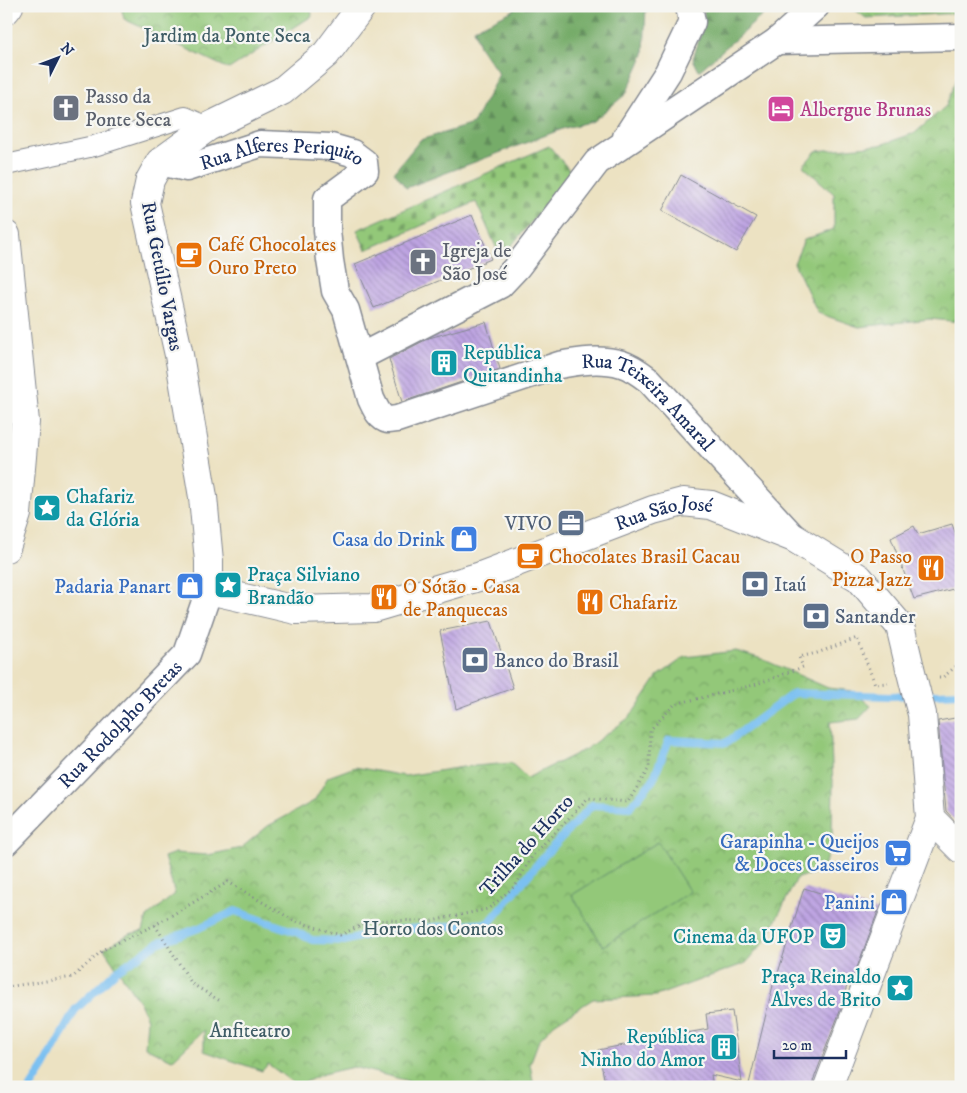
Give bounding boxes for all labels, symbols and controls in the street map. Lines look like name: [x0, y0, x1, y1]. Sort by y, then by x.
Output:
park label: Jardim da Ponte Seca: [142, 24, 311, 49]
north arrow: [32, 32, 82, 82]
text: N: [56, 40, 78, 61]
place label: Passo da Ponte Seca: [85, 85, 172, 133]
church icon: Passo da Ponte Seca: [51, 93, 81, 123]
hotel icon: Albergue Brunas: [766, 94, 796, 124]
place label: Albergue Brunas: [800, 98, 931, 123]
street label: Rua Alferes Periquito: [197, 133, 369, 177]
street label: Rua Getúlio Vargas: [135, 200, 188, 353]
place label: Café Chocolates Ouro Preto: [208, 233, 337, 281]
place label: Igreja de São José: [442, 239, 512, 287]
cafe icon: Café Chocolates Ouro Preto: [174, 240, 204, 270]
church icon: Igreja de São José: [408, 247, 438, 277]
place label: República Quitandinha: [463, 341, 563, 389]
building icon: República Quitandinha: [429, 348, 459, 378]
street label: Rua Teixeira Amaral: [581, 349, 719, 457]
place label: Chafariz da Glória: [66, 485, 140, 533]
street label: Rua São José: [612, 491, 715, 537]
place icon: Chafariz da Glória: [32, 493, 62, 523]
office icon: VIVO: [556, 508, 586, 538]
place label: VIVO: [504, 512, 552, 537]
shop icon: Casa do Drink: [449, 524, 479, 554]
place label: Casa do Drink: [332, 528, 445, 553]
cafe icon: Chocolates Brasil Cacau: [515, 541, 545, 571]
place label: Chocolates Brasil Cacau: [549, 545, 740, 570]
place label: O Passo Pizza Jazz: [832, 545, 912, 593]
restaurant icon: O Passo Pizza Jazz: [916, 553, 946, 583]
place label: Praça Silviano Brandão: [247, 563, 360, 611]
bank icon: Itaú: [740, 569, 770, 599]
place icon: Praça Silviano Brandão: [213, 570, 243, 600]
shop icon: Padaria Panart: [175, 571, 205, 601]
place label: Itaú: [774, 573, 806, 598]
place label: Padaria Panart: [54, 575, 171, 600]
place label: O Sótão - Casa de Panquecas: [403, 575, 520, 623]
restaurant icon: O Sótão - Casa de Panquecas: [369, 582, 399, 612]
restaurant icon: Chafariz: [575, 587, 605, 617]
place label: Chafariz: [609, 591, 678, 616]
bank icon: Santander: [801, 601, 831, 631]
place label: Santander: [835, 605, 916, 630]
bank icon: Banco do Brasil: [460, 645, 490, 675]
place label: Banco do Brasil: [494, 649, 618, 674]
street label: Rua Rodolpho Bretas: [53, 655, 189, 794]
street label: Trilha do Horto: [475, 790, 579, 902]
place label: Garapinha - Queijos & Doces Casseiros: [720, 830, 879, 878]
supermarket icon: Garapinha - Queijos & Doces Casseiros: [883, 838, 913, 868]
shop icon: Panini: [879, 887, 909, 917]
place label: Panini: [824, 891, 875, 916]
park label: Horto dos Contos: [363, 917, 504, 942]
theatre icon: Cinema da UFOP: [818, 921, 848, 951]
place label: Cinema da UFOP: [673, 925, 814, 950]
place label: Praça Reinaldo Alves de Brito: [761, 965, 881, 1013]
place icon: Praça Reinaldo Alves de Brito: [885, 973, 915, 1003]
park label: Anfiteatro: [209, 1019, 291, 1044]
place label: República Ninho do Amor: [580, 1025, 706, 1073]
scale bar: [774, 1028, 847, 1060]
building icon: República Ninho do Amor: [709, 1032, 739, 1062]
text: 20 m: [782, 1036, 812, 1055]

